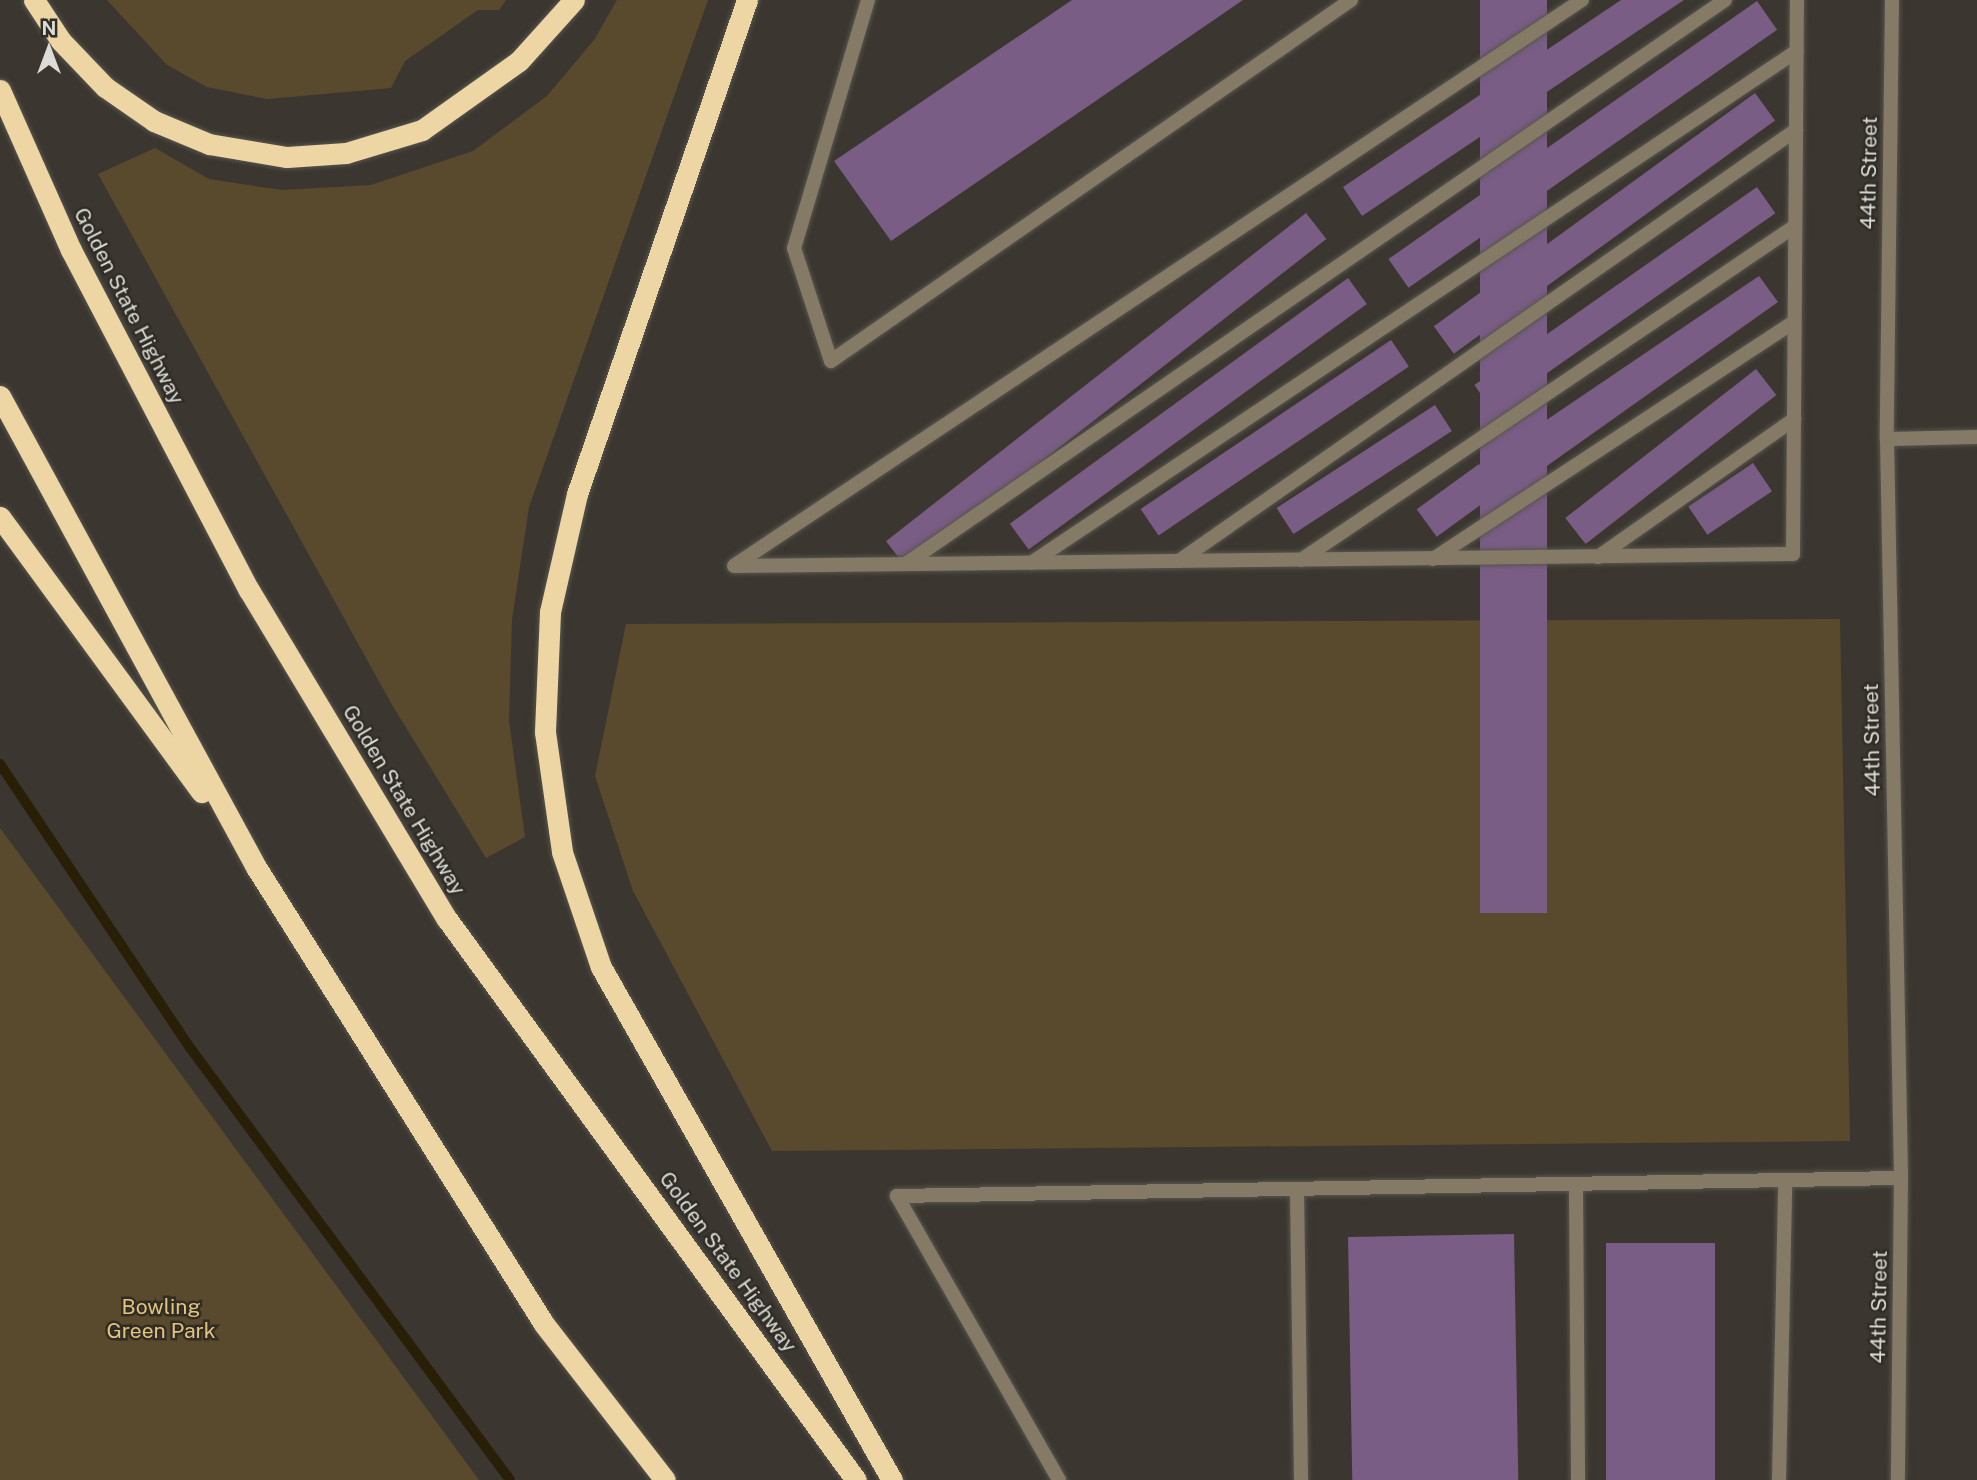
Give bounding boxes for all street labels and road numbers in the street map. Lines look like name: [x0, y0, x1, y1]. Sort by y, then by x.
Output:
street label: 44th Street: [1855, 116, 1883, 230]
street label: Golden State Highway: [68, 203, 190, 409]
street label: 44th Street: [1858, 683, 1886, 797]
street label: Golden State Highway: [337, 700, 471, 900]
street label: Golden State Highway: [654, 1167, 802, 1357]
street label: 44th Street: [1865, 1250, 1893, 1364]

